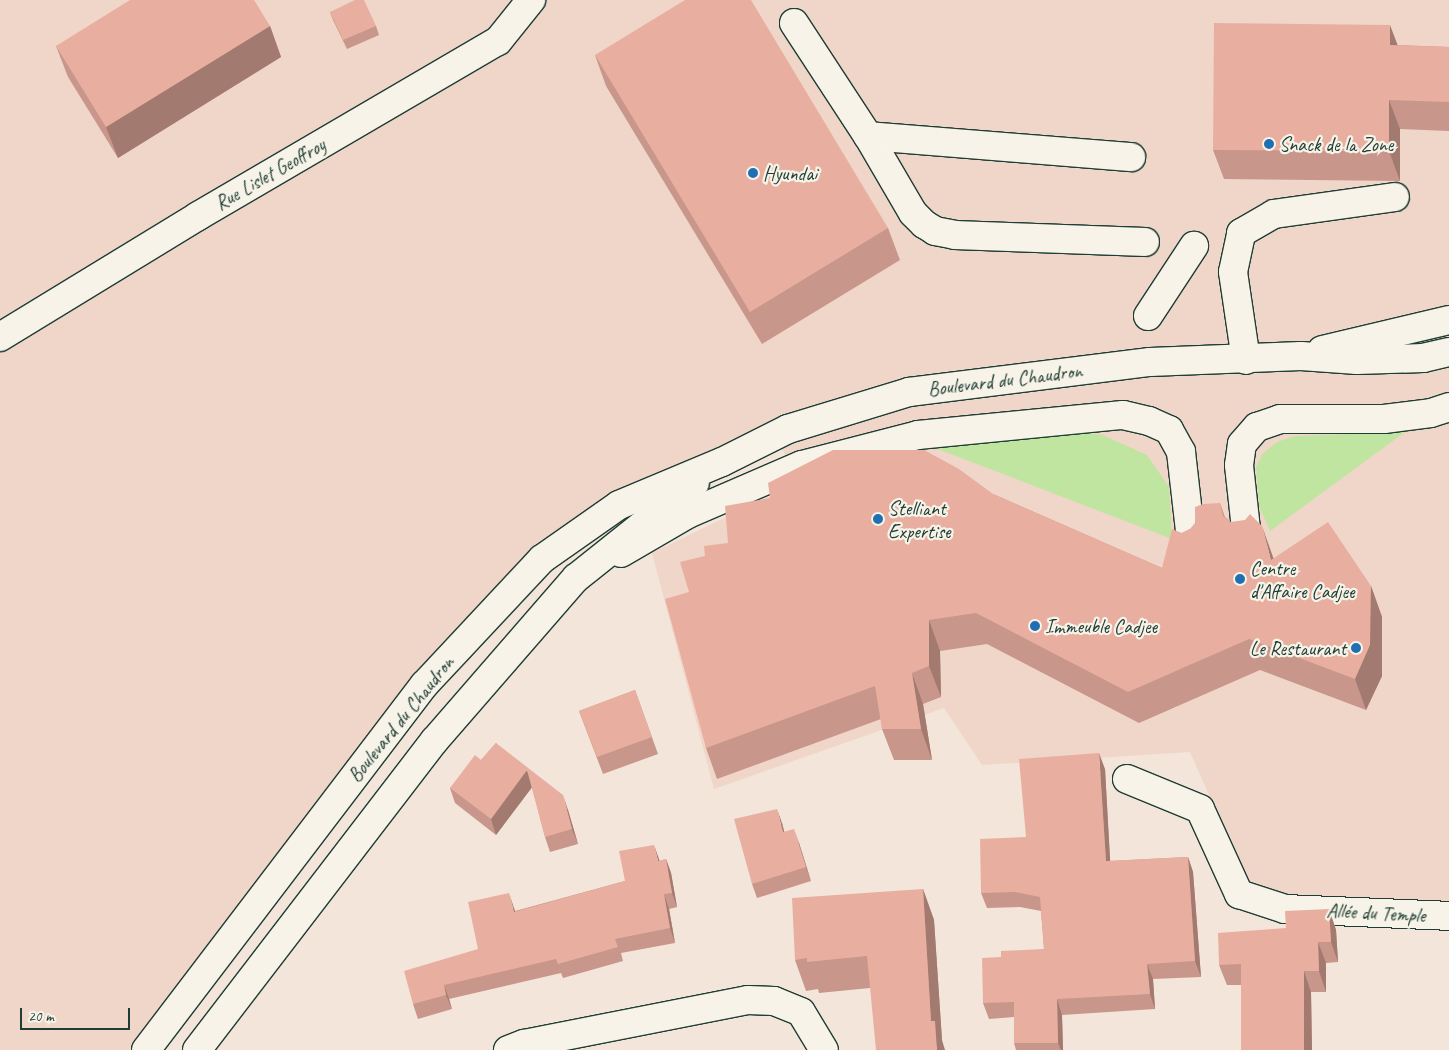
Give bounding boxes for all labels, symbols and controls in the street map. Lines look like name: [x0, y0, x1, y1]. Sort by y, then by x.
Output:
place label: Snack de la Zone: [1279, 132, 1394, 156]
street label: Rue Lislet Geoffroy: [210, 133, 330, 215]
marker: Snack de la Zone: [1263, 138, 1275, 150]
place label: Hyundai: [763, 161, 817, 185]
marker: Hyundai: [747, 167, 759, 179]
street label: Boulevard du Chaudron: [926, 359, 1084, 401]
place label: Stelliant Expertise: [888, 496, 951, 543]
marker: Stelliant Expertise: [872, 513, 884, 525]
place label: Centre d'Affaire Cadjee: [1250, 556, 1354, 603]
marker: Centre d'Affaire Cadjee: [1234, 573, 1246, 585]
place label: Immeuble Cadjee: [1045, 614, 1157, 638]
marker: Immeuble Cadjee: [1029, 620, 1041, 632]
place label: Le Restaurant: [1249, 636, 1346, 660]
marker: Le Restaurant: [1350, 642, 1362, 654]
street label: Boulevard du Chaudron: [343, 651, 459, 787]
street label: Allée du Temple: [1327, 898, 1425, 928]
scale bar: [22, 998, 132, 1030]
text: 20 m: [28, 1007, 54, 1026]

